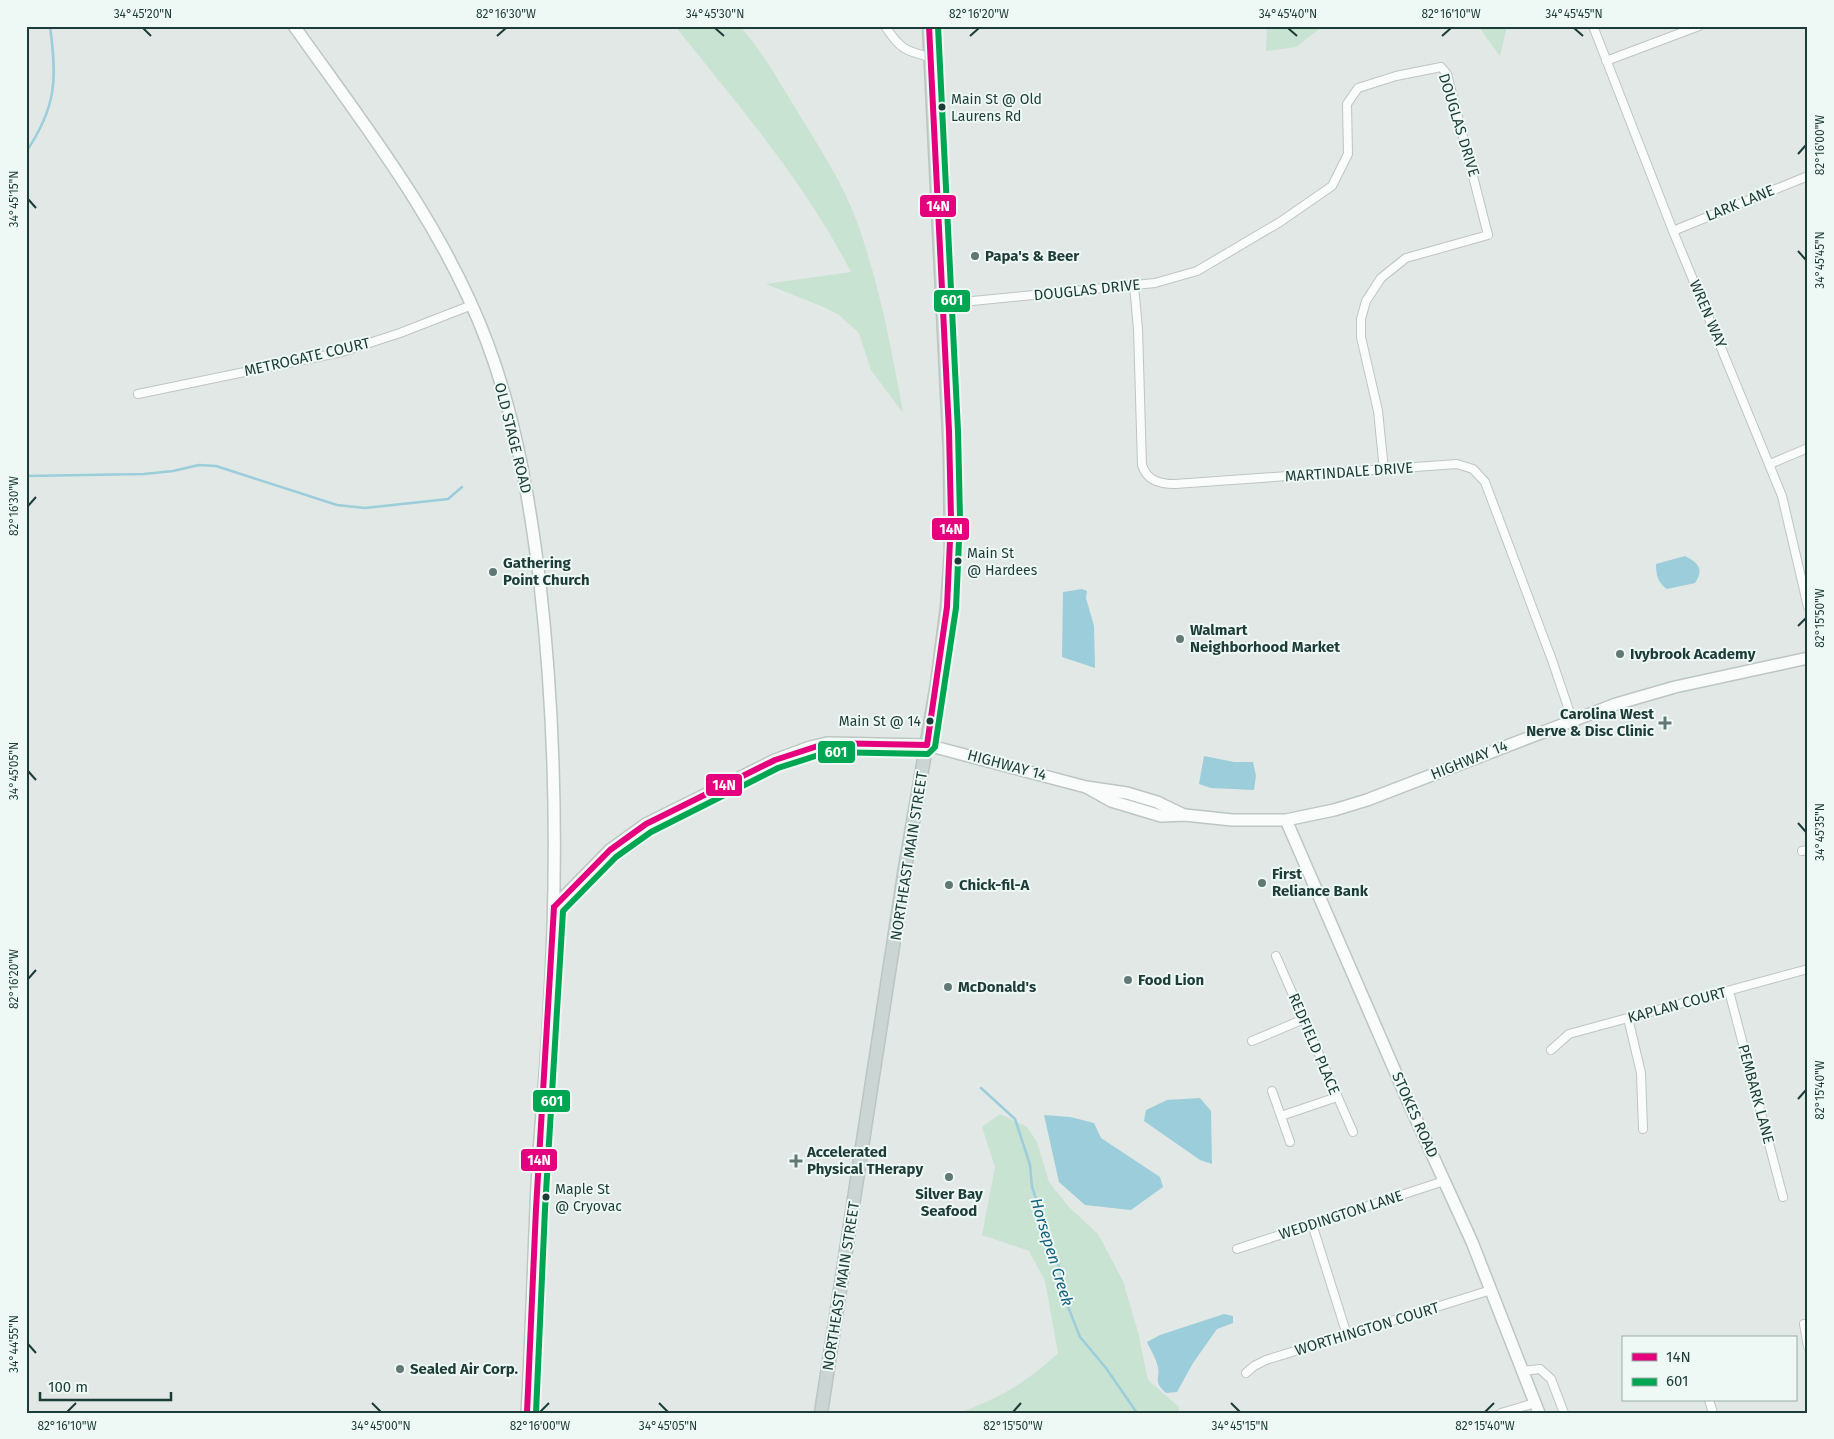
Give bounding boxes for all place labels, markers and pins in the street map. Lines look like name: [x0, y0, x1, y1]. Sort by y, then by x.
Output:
place label: Main St @ Old Laurens Rd: [951, 91, 1042, 125]
marker: Main St @ Old Laurens Rd: [937, 102, 947, 112]
place label: Papa's & Beer: [985, 247, 1080, 265]
marker: Papa's & Beer: [969, 250, 981, 262]
place label: Main St @ Hardees: [967, 545, 1038, 579]
place label: Gathering Point Church: [503, 554, 590, 589]
marker: Main St @ Hardees: [953, 556, 963, 566]
marker: Gathering Point Church: [487, 566, 499, 578]
place label: Walmart Neighborhood Market: [1190, 621, 1340, 656]
marker: Walmart Neighborhood Market: [1174, 633, 1186, 645]
place label: Ivybrook Academy: [1630, 645, 1756, 663]
marker: Ivybrook Academy: [1614, 648, 1626, 660]
place label: Carolina West Nerve & Disc Clinic: [1526, 705, 1655, 740]
place label: Main St @ 14: [839, 713, 922, 730]
marker: Main St @ 14: [925, 716, 935, 726]
marker: Carolina West Nerve & Disc Clinic: [1658, 716, 1672, 730]
place label: First Reliance Bank: [1272, 865, 1369, 900]
place label: Chick-fil-A: [959, 876, 1030, 894]
marker: First Reliance Bank: [1256, 877, 1268, 889]
marker: Chick-fil-A: [943, 879, 955, 891]
place label: Food Lion: [1138, 971, 1204, 989]
marker: Food Lion: [1122, 974, 1134, 986]
place label: McDonald's: [958, 978, 1036, 996]
marker: McDonald's: [942, 981, 954, 993]
place label: Accelerated Physical THerapy: [806, 1143, 923, 1178]
marker: Accelerated Physical THerapy: [789, 1154, 803, 1168]
marker: Silver Bay Seafood: [943, 1171, 955, 1183]
place label: Maple St @ Cryovac: [555, 1181, 622, 1215]
place label: Silver Bay Seafood: [915, 1185, 983, 1220]
marker: Maple St @ Cryovac: [541, 1192, 551, 1202]
place label: Sealed Air Corp.: [410, 1360, 519, 1378]
marker: Sealed Air Corp.: [394, 1363, 406, 1375]

